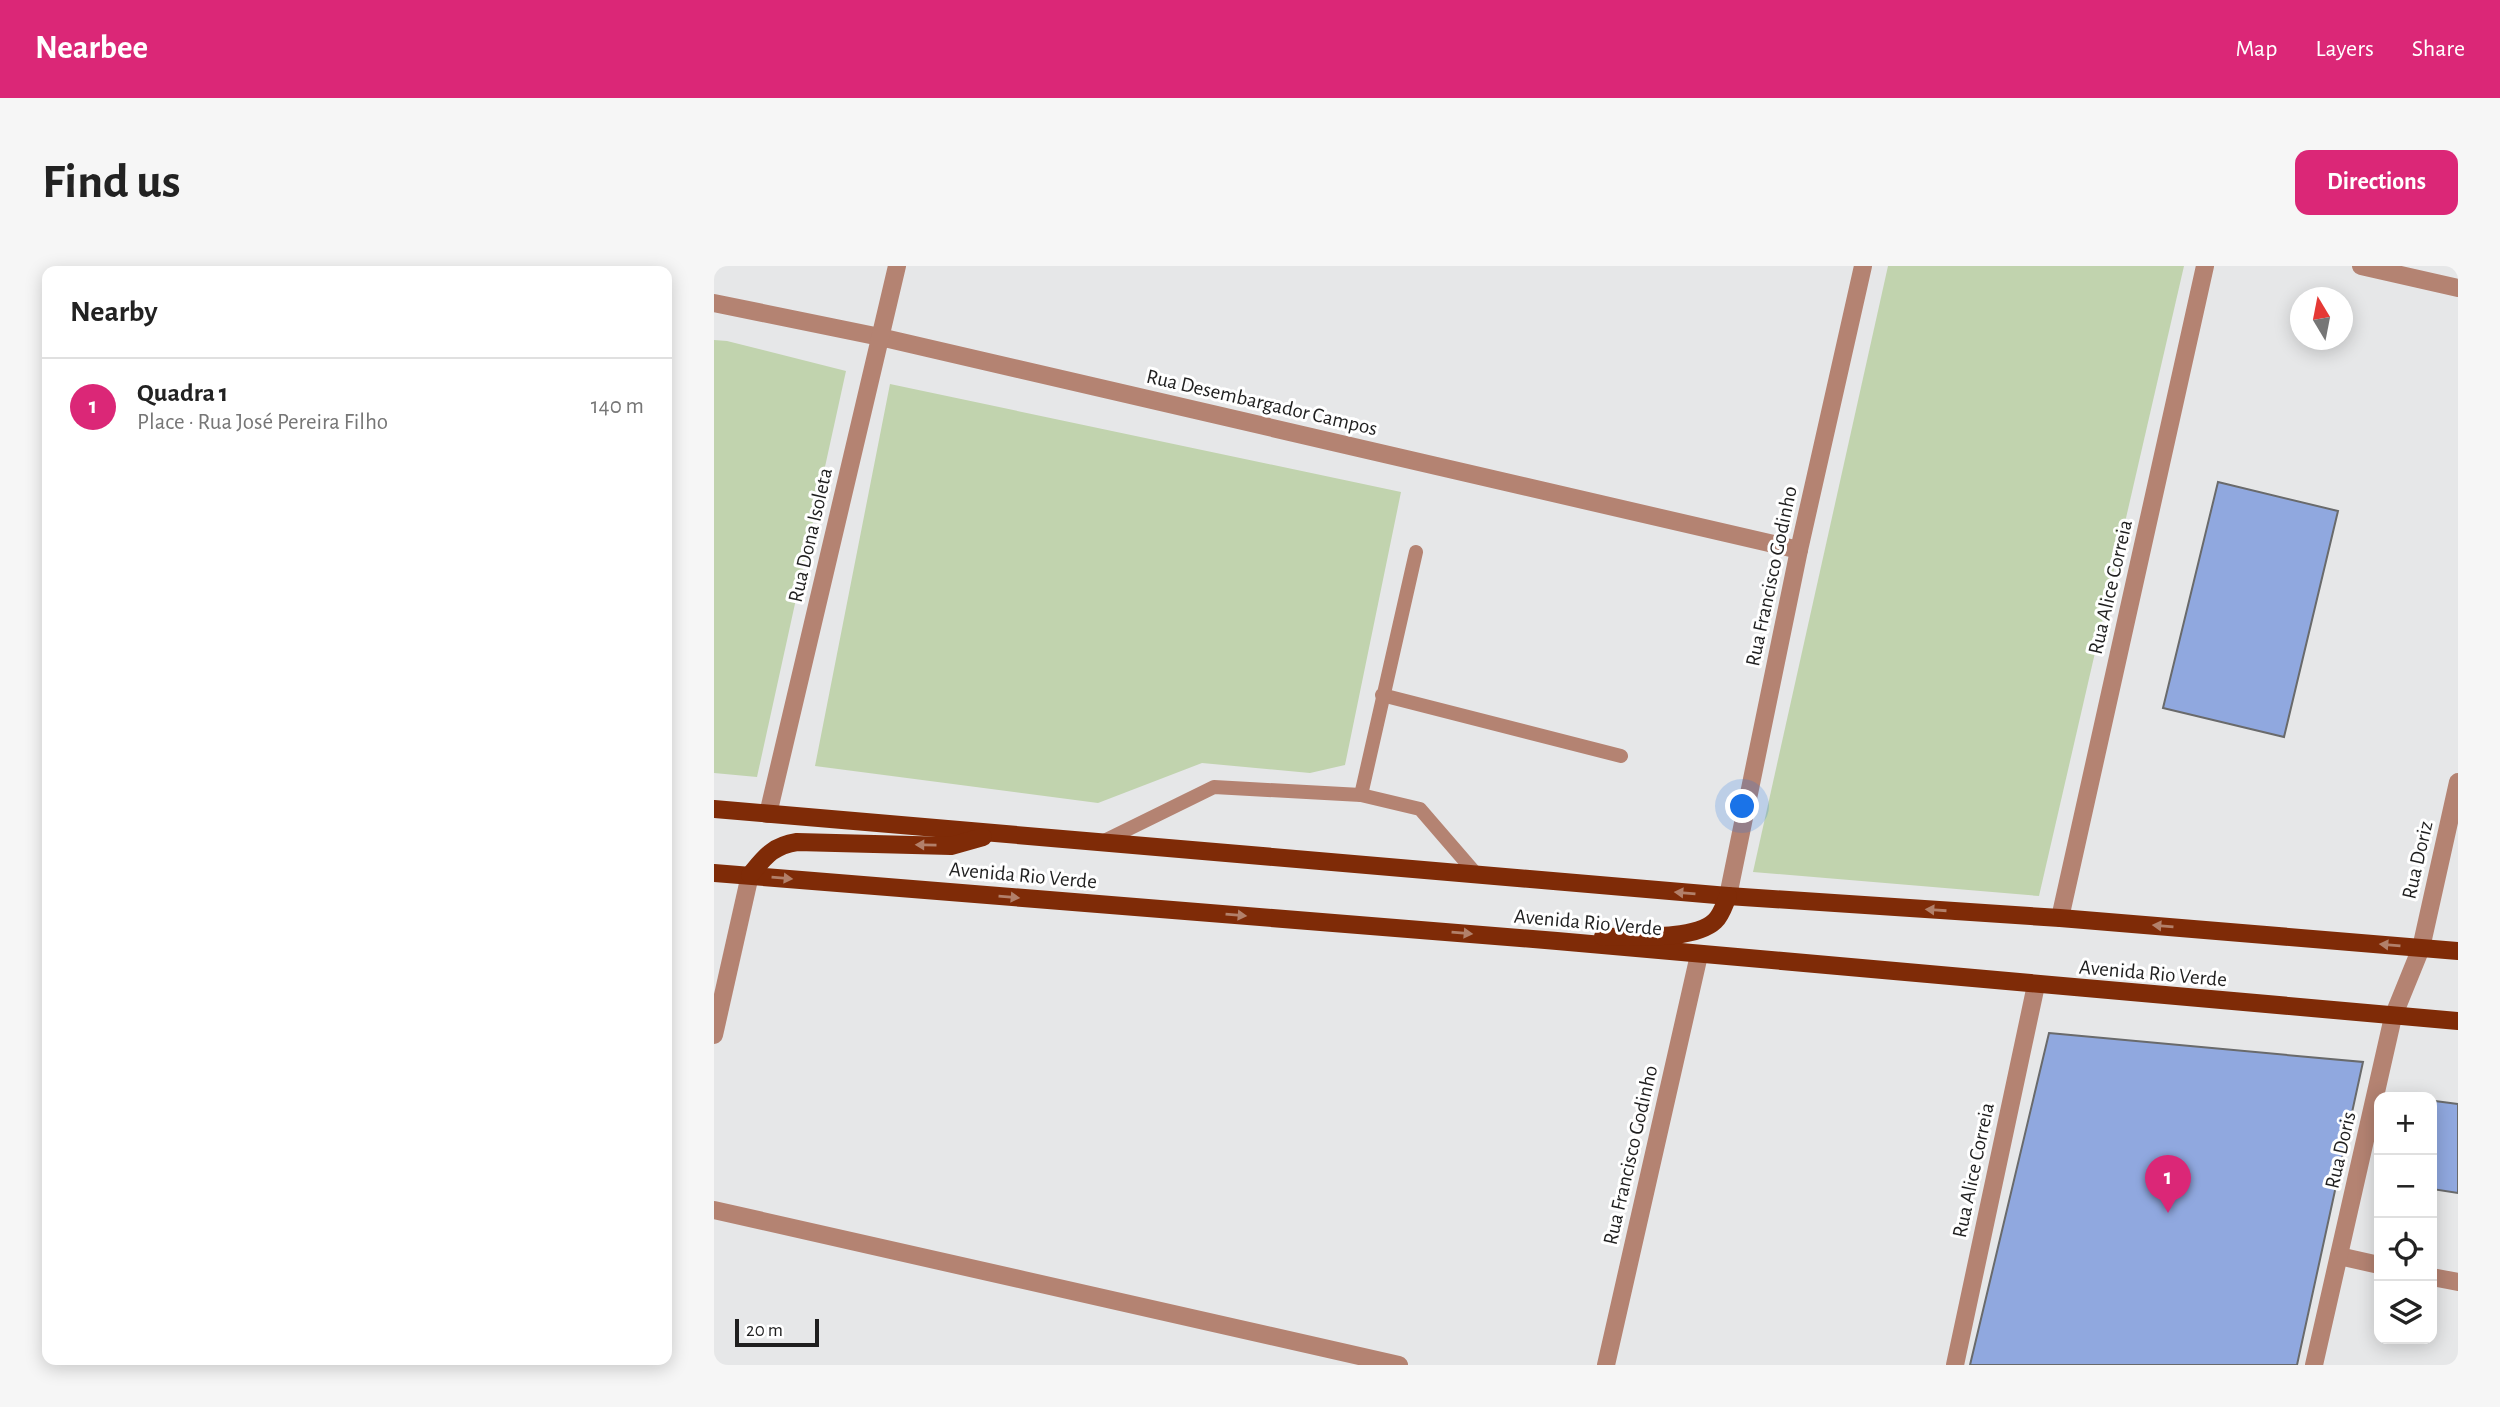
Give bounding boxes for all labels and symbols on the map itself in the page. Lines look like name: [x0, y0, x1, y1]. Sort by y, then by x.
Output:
north arrow: [2290, 287, 2353, 350]
street label: Rua Desembargador Campos: [1144, 366, 1379, 439]
street label: Rua Dona Isoleta: [785, 466, 836, 604]
street label: Rua Francisco Godinho: [1742, 484, 1801, 668]
street label: Rua Alice Correia: [2085, 518, 2136, 656]
your location: [1725, 789, 1759, 823]
street label: Rua Doriz: [2398, 819, 2437, 901]
one-way arrow: [915, 840, 937, 851]
street label: Avenida Rio Verde: [948, 859, 1098, 892]
one-way arrow: [771, 873, 793, 884]
one-way arrow: [1674, 887, 1696, 898]
one-way arrow: [998, 892, 1020, 903]
one-way arrow: [1925, 904, 1947, 915]
street label: Avenida Rio Verde: [1513, 906, 1663, 939]
one-way arrow: [1225, 910, 1247, 921]
one-way arrow: [2152, 920, 2174, 931]
one-way arrow: [1451, 928, 1473, 939]
one-way arrow: [2379, 939, 2401, 950]
street label: Avenida Rio Verde: [2078, 957, 2228, 990]
street label: Rua Francisco Godinho: [1600, 1063, 1661, 1247]
street label: Rua Alice Correia: [1949, 1100, 1998, 1239]
street label: Rua Doris: [2321, 1110, 2360, 1191]
pin: 1: [2145, 1155, 2191, 1213]
scale bar: [735, 1316, 819, 1348]

